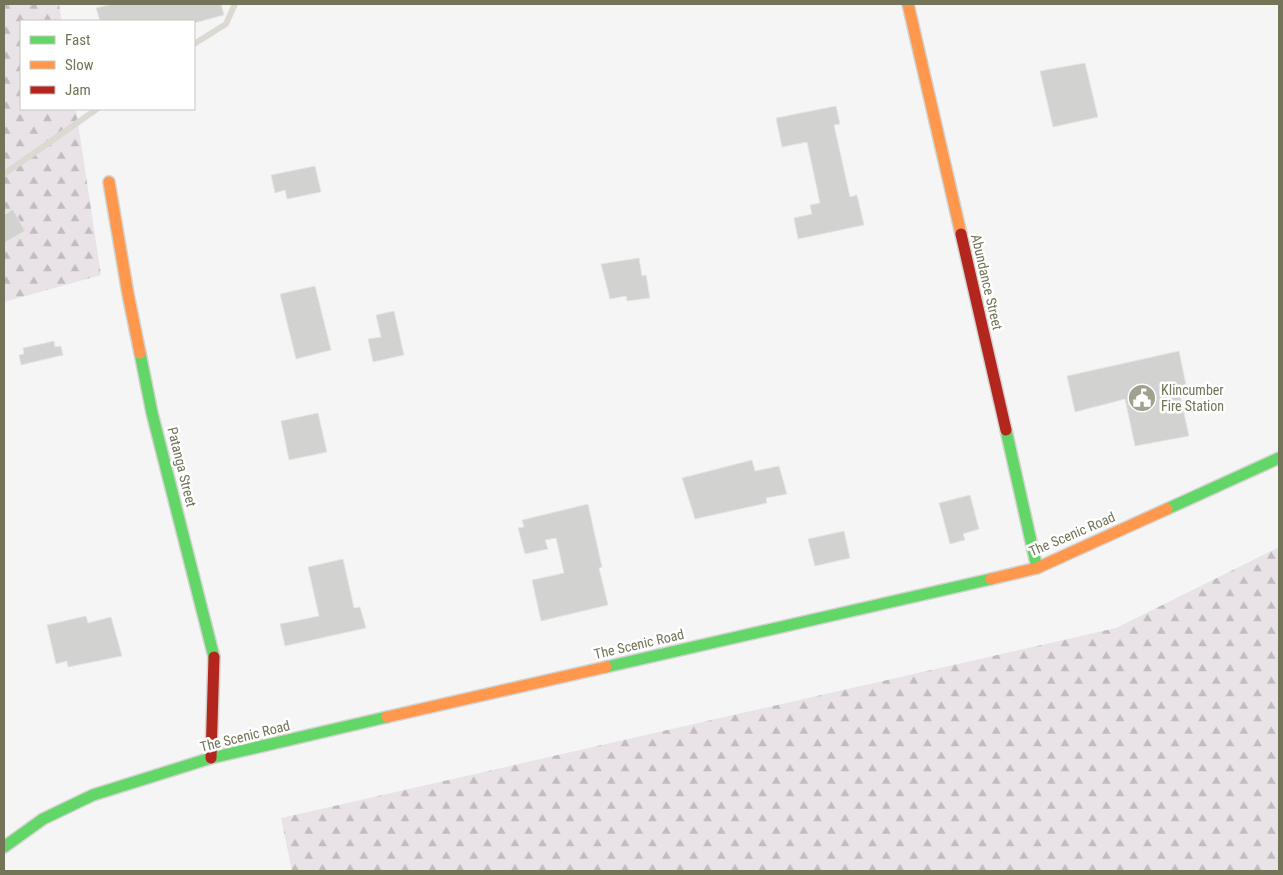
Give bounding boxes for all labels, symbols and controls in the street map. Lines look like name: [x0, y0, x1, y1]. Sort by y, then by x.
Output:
legend: [20, 20, 195, 110]
text: Fast: [65, 31, 90, 49]
text: Slow: [65, 56, 94, 74]
text: Jam: [65, 81, 91, 99]
street label: Abundance Street: [968, 232, 1006, 332]
place label: KIincumber Fire Station: [1161, 382, 1224, 414]
public building icon: KIincumber Fire Station: [1127, 383, 1157, 413]
street label: Patanga Street: [164, 425, 200, 509]
street label: The Scenic Road: [1027, 509, 1117, 559]
street label: The Scenic Road: [592, 626, 686, 662]
street label: The Scenic Road: [198, 717, 292, 755]

